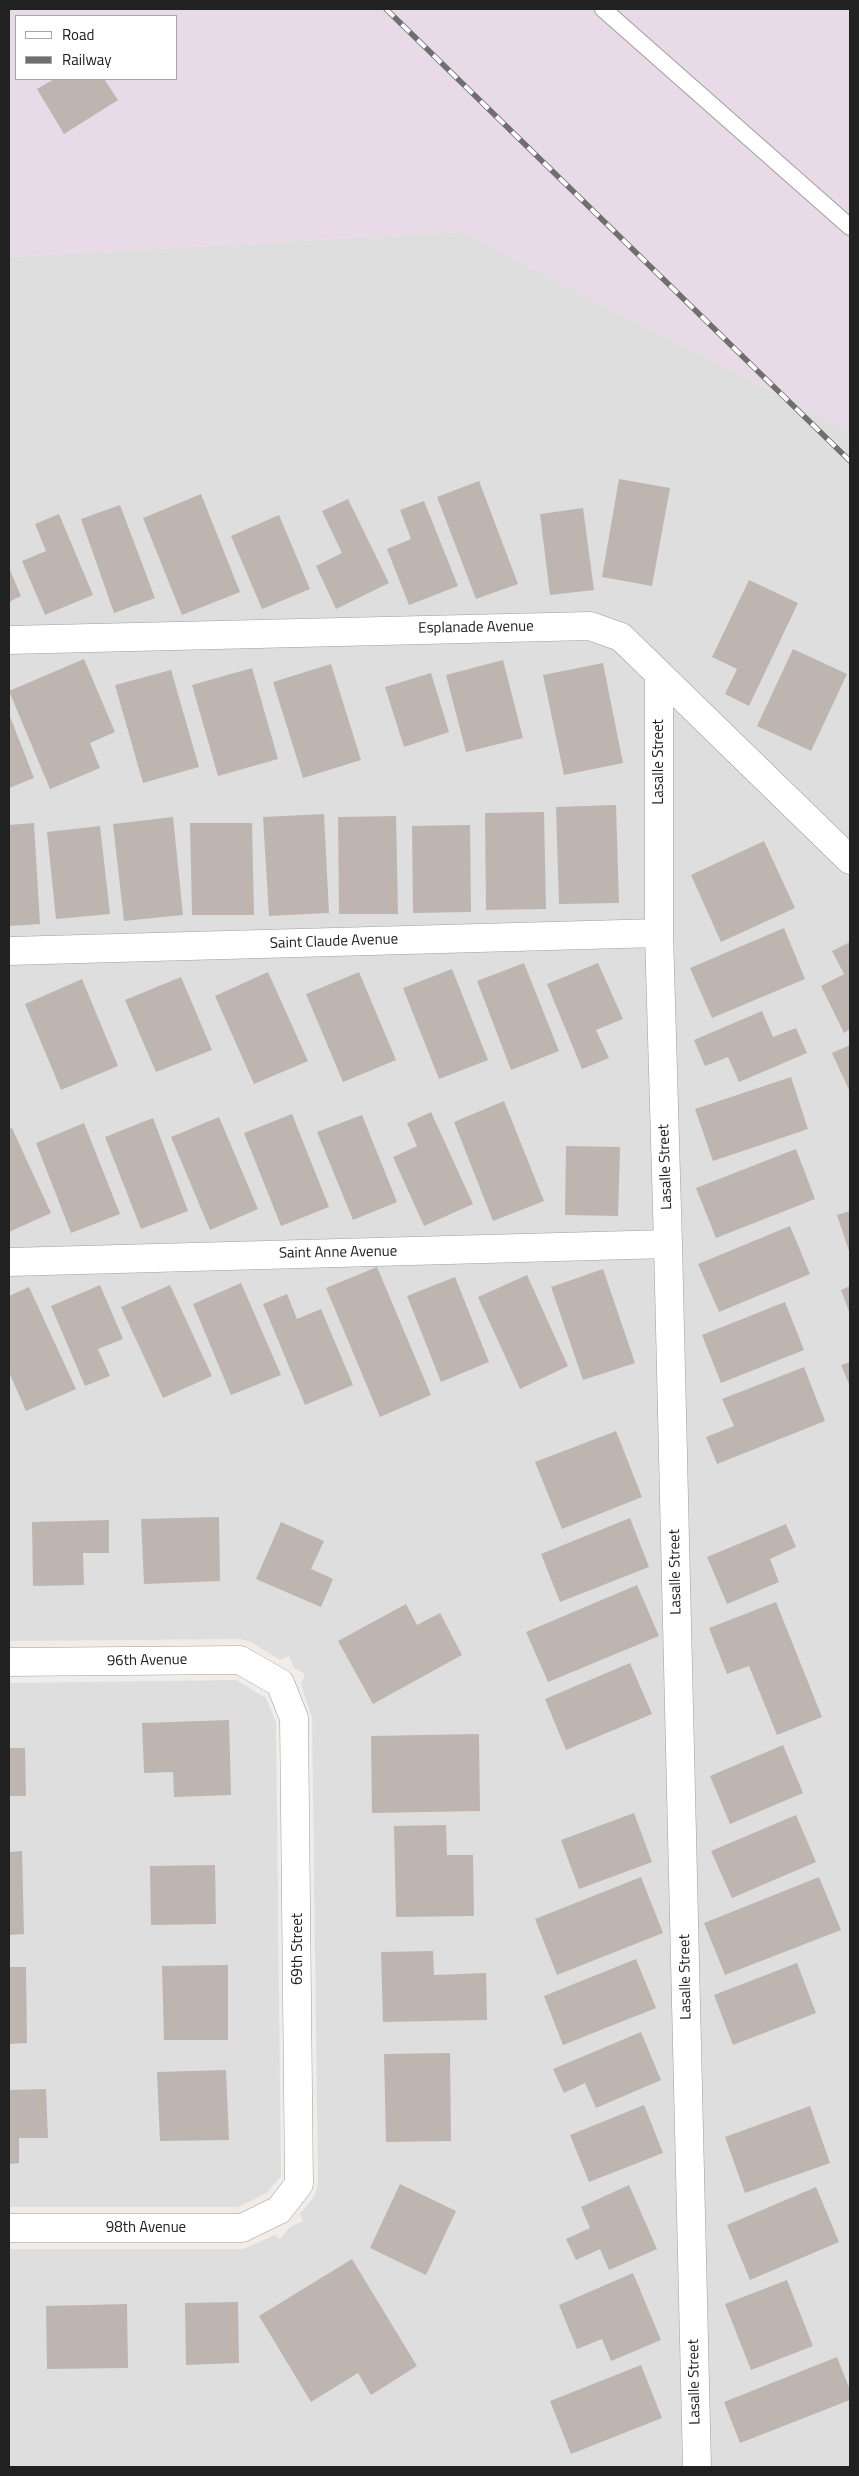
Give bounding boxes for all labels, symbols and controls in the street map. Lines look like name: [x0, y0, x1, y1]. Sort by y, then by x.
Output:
legend: [15, 15, 178, 80]
text: Road: [62, 23, 94, 46]
text: Railway: [62, 48, 112, 71]
street label: Esplanade Avenue: [418, 618, 534, 638]
street label: Lasalle Street: [650, 719, 668, 805]
street label: Saint Claude Avenue: [270, 931, 398, 953]
street label: Lasalle Street: [656, 1124, 676, 1210]
street label: Saint Anne Avenue: [279, 1243, 397, 1263]
street label: Lasalle Street: [666, 1529, 686, 1615]
street label: 96th Avenue: [107, 1651, 187, 1671]
street label: 69th Street: [289, 1913, 307, 1985]
street label: Lasalle Street: [676, 1934, 696, 2020]
street label: 98th Avenue: [106, 2219, 186, 2237]
street label: Lasalle Street: [685, 2339, 705, 2425]

